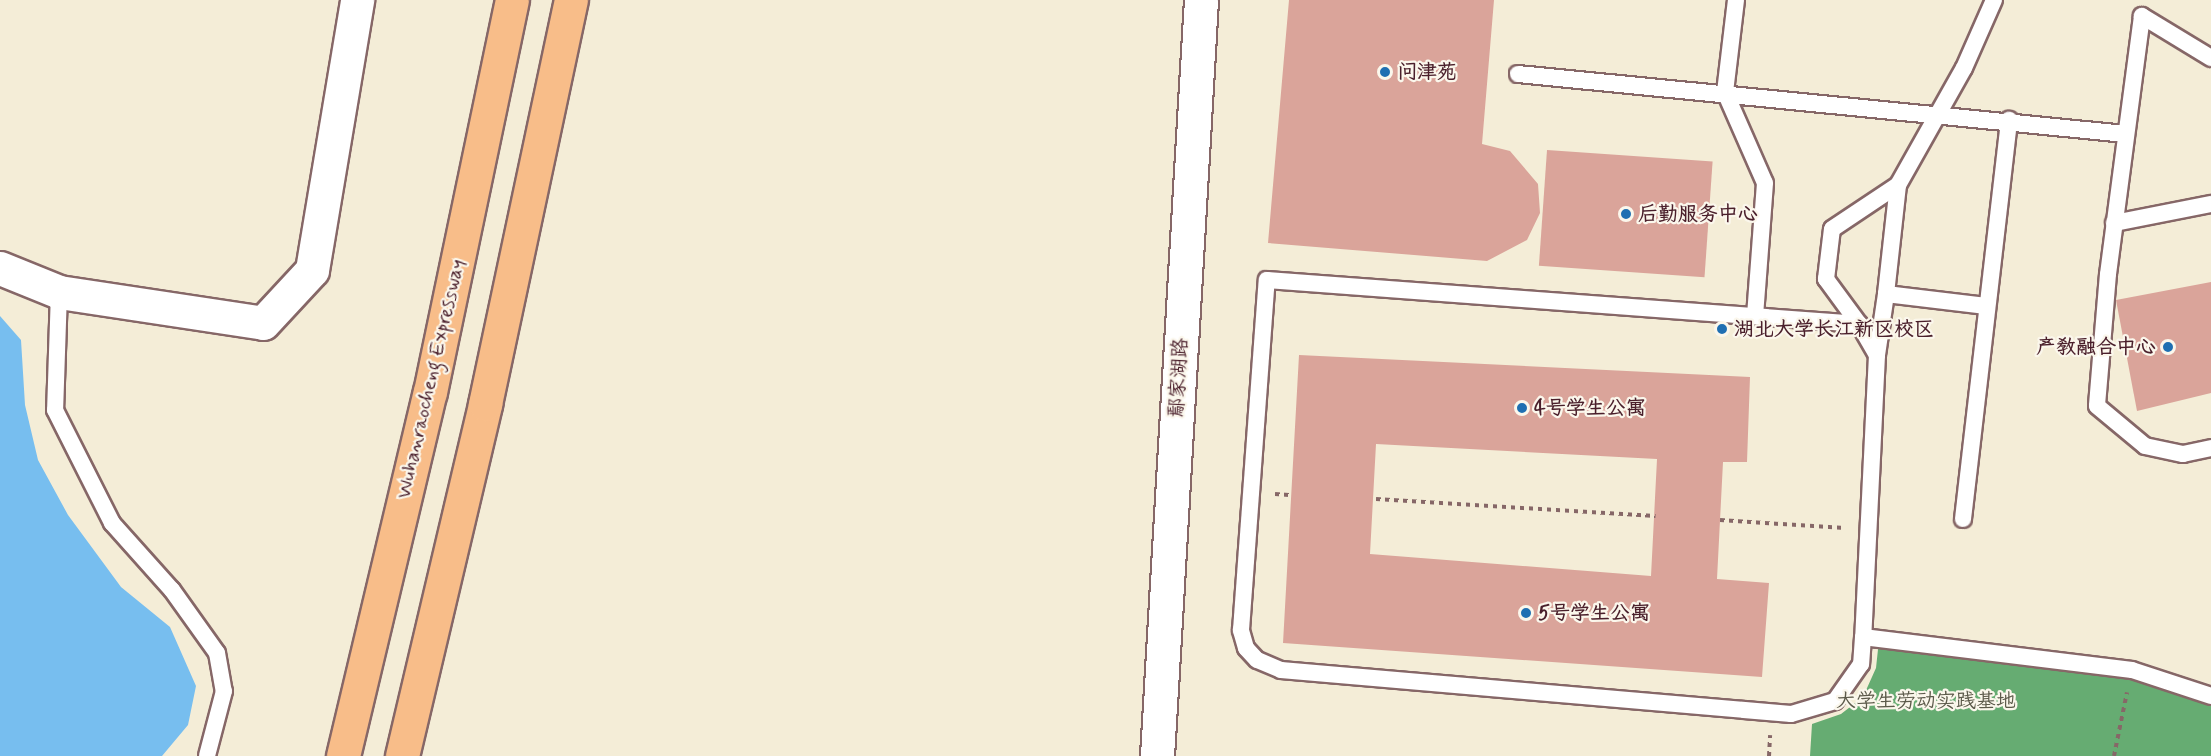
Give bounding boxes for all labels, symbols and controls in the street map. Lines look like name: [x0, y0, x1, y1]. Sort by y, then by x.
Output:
place label: 问津苑: [1397, 60, 1457, 84]
marker: 问津苑: [1378, 65, 1392, 79]
place label: 后勤服务中心: [1638, 202, 1758, 226]
marker: 后勤服务中心: [1619, 207, 1633, 221]
street label: Wuhanraocheng Expressway: [391, 254, 471, 504]
place label: 湖北大学长江新区校区: [1734, 317, 1934, 341]
marker: 湖北大学长江新区校区: [1715, 322, 1729, 336]
place label: 产教融合中心: [2036, 335, 2156, 359]
street label: 鄢家湖路: [1165, 337, 1193, 419]
marker: 产教融合中心: [2161, 340, 2175, 354]
place label: 4号学生公寓: [1534, 396, 1646, 420]
marker: 4号学生公寓: [1515, 401, 1529, 415]
place label: 5号学生公寓: [1538, 601, 1650, 625]
marker: 5号学生公寓: [1519, 606, 1533, 620]
park label: 大学生劳动实践基地: [1836, 689, 2016, 713]

